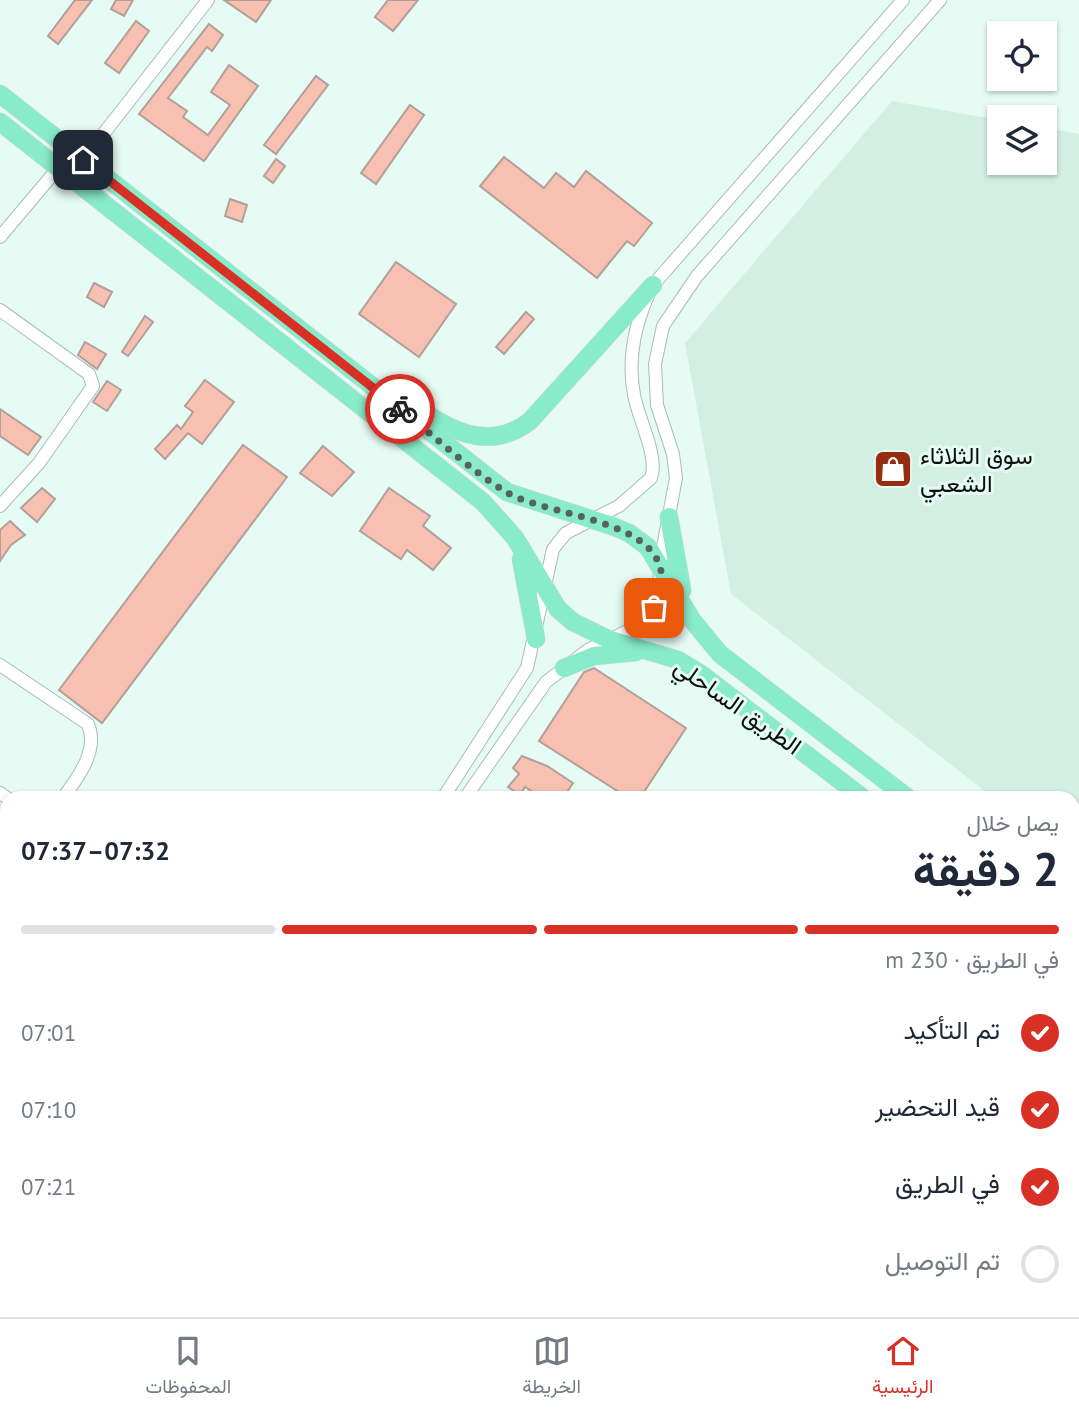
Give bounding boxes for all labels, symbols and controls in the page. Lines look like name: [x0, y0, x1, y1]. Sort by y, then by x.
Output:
map controls: [987, 21, 1057, 175]
button: locate: [987, 21, 1057, 91]
button: layers: [987, 105, 1057, 175]
pin: [53, 130, 113, 190]
icon: home: [64, 141, 102, 179]
courier: [365, 374, 435, 444]
icon: bike: [381, 390, 419, 428]
place label: سوق الثلاثاء الشعبي: [920, 440, 1033, 503]
shop icon: سوق الثلاثاء الشعبي: [872, 448, 914, 490]
pin: [624, 578, 684, 638]
icon: bag: [635, 589, 673, 627]
street label: الطريق الساحلي: [666, 651, 808, 765]
text: يصل خلال: [967, 808, 1059, 837]
text: 07:32–07:37: [21, 834, 170, 867]
text: 2 دقيقة: [913, 839, 1059, 899]
text: في الطريق · 230 m: [885, 945, 1059, 974]
text: تم التأكيد: [904, 1013, 1000, 1046]
icon: check: [1021, 1014, 1059, 1052]
text: 07:01: [21, 1018, 76, 1047]
text: قيد التحضير: [875, 1090, 1000, 1123]
icon: check: [1021, 1091, 1059, 1129]
text: 07:10: [21, 1095, 76, 1124]
text: في الطريق: [895, 1167, 1000, 1200]
icon: check: [1021, 1168, 1059, 1206]
text: 07:21: [21, 1172, 76, 1201]
text: تم التوصيل: [885, 1244, 1000, 1277]
tab: المحفوظات: [146, 1332, 231, 1403]
tab: الخريطة: [522, 1332, 581, 1403]
tab: الرئيسية: [872, 1332, 933, 1403]

